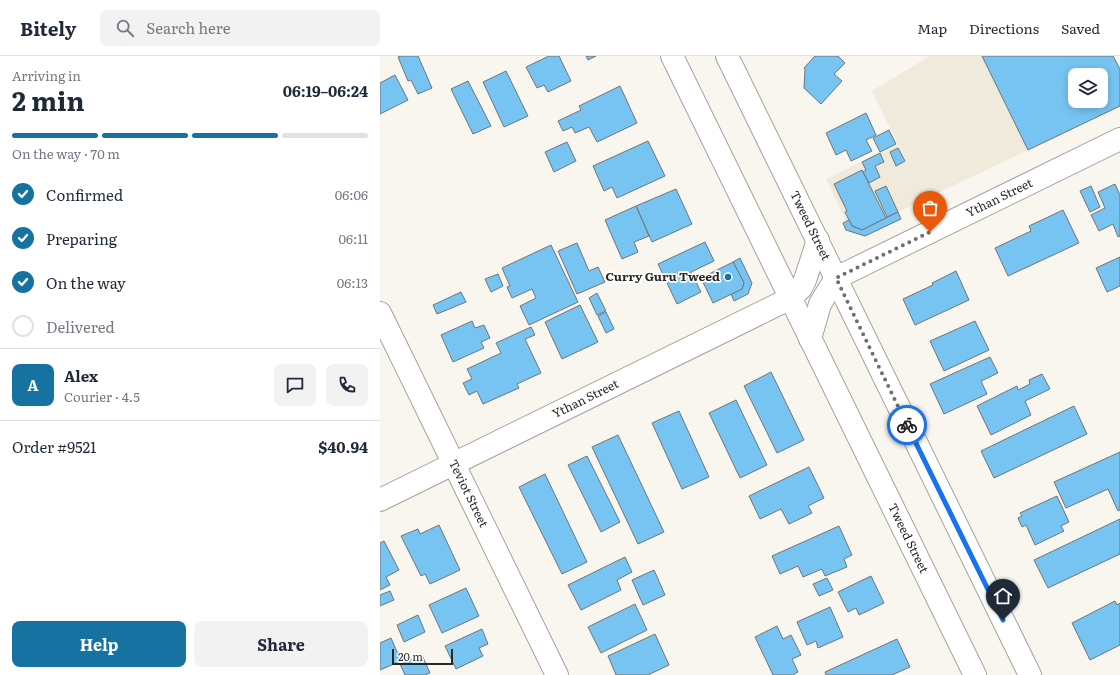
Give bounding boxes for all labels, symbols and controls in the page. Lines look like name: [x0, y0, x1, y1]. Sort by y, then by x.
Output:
search box: [100, 10, 380, 46]
text: Bitely: [20, 14, 76, 42]
text: Search here: [146, 16, 230, 39]
icon: search: [114, 17, 136, 39]
text: Map: [917, 18, 947, 38]
text: Directions: [969, 18, 1039, 38]
text: Saved: [1061, 18, 1100, 38]
text: Arriving in: [12, 66, 81, 85]
map controls: [1068, 68, 1108, 108]
button: layers: [1068, 68, 1108, 108]
text: 06:19–06:24: [283, 79, 368, 102]
text: 2 min: [12, 80, 85, 119]
text: On the way · 70 m: [12, 144, 120, 163]
street label: Ythan Street: [963, 173, 1035, 221]
icon: check: [12, 183, 34, 205]
text: Confirmed: [46, 183, 123, 206]
text: 06:06: [335, 185, 368, 204]
street label: Tweed Street: [786, 187, 836, 263]
pin: [913, 191, 947, 232]
icon: bag: [919, 197, 941, 219]
icon: check: [12, 227, 34, 249]
text: Preparing: [46, 227, 117, 250]
text: 06:11: [339, 229, 368, 248]
place label: Curry Guru Tweed: [605, 267, 720, 285]
icon: check: [12, 271, 34, 293]
text: On the way: [46, 271, 126, 294]
marker: Curry Guru Tweed: [723, 272, 733, 282]
text: 06:13: [337, 273, 368, 292]
text: Delivered: [46, 315, 115, 338]
text: Alex: [64, 364, 98, 387]
button: chat: [274, 364, 316, 406]
button: phone: [326, 364, 368, 406]
text: A: [27, 373, 39, 396]
street label: Ythan Street: [549, 374, 622, 422]
text: Courier · 4.5: [64, 387, 140, 406]
courier: [887, 405, 927, 445]
icon: bike: [896, 414, 918, 436]
text: Order #9521: [12, 435, 96, 458]
text: $40.94: [318, 435, 368, 458]
street label: Teviot Street: [445, 456, 494, 530]
street label: Tweed Street: [884, 500, 934, 576]
pin: [986, 579, 1020, 620]
icon: home: [992, 585, 1014, 607]
button: Help: [12, 621, 186, 667]
button: Share: [194, 621, 368, 667]
scale bar: [392, 647, 453, 666]
text: 20 m: [398, 648, 423, 664]

